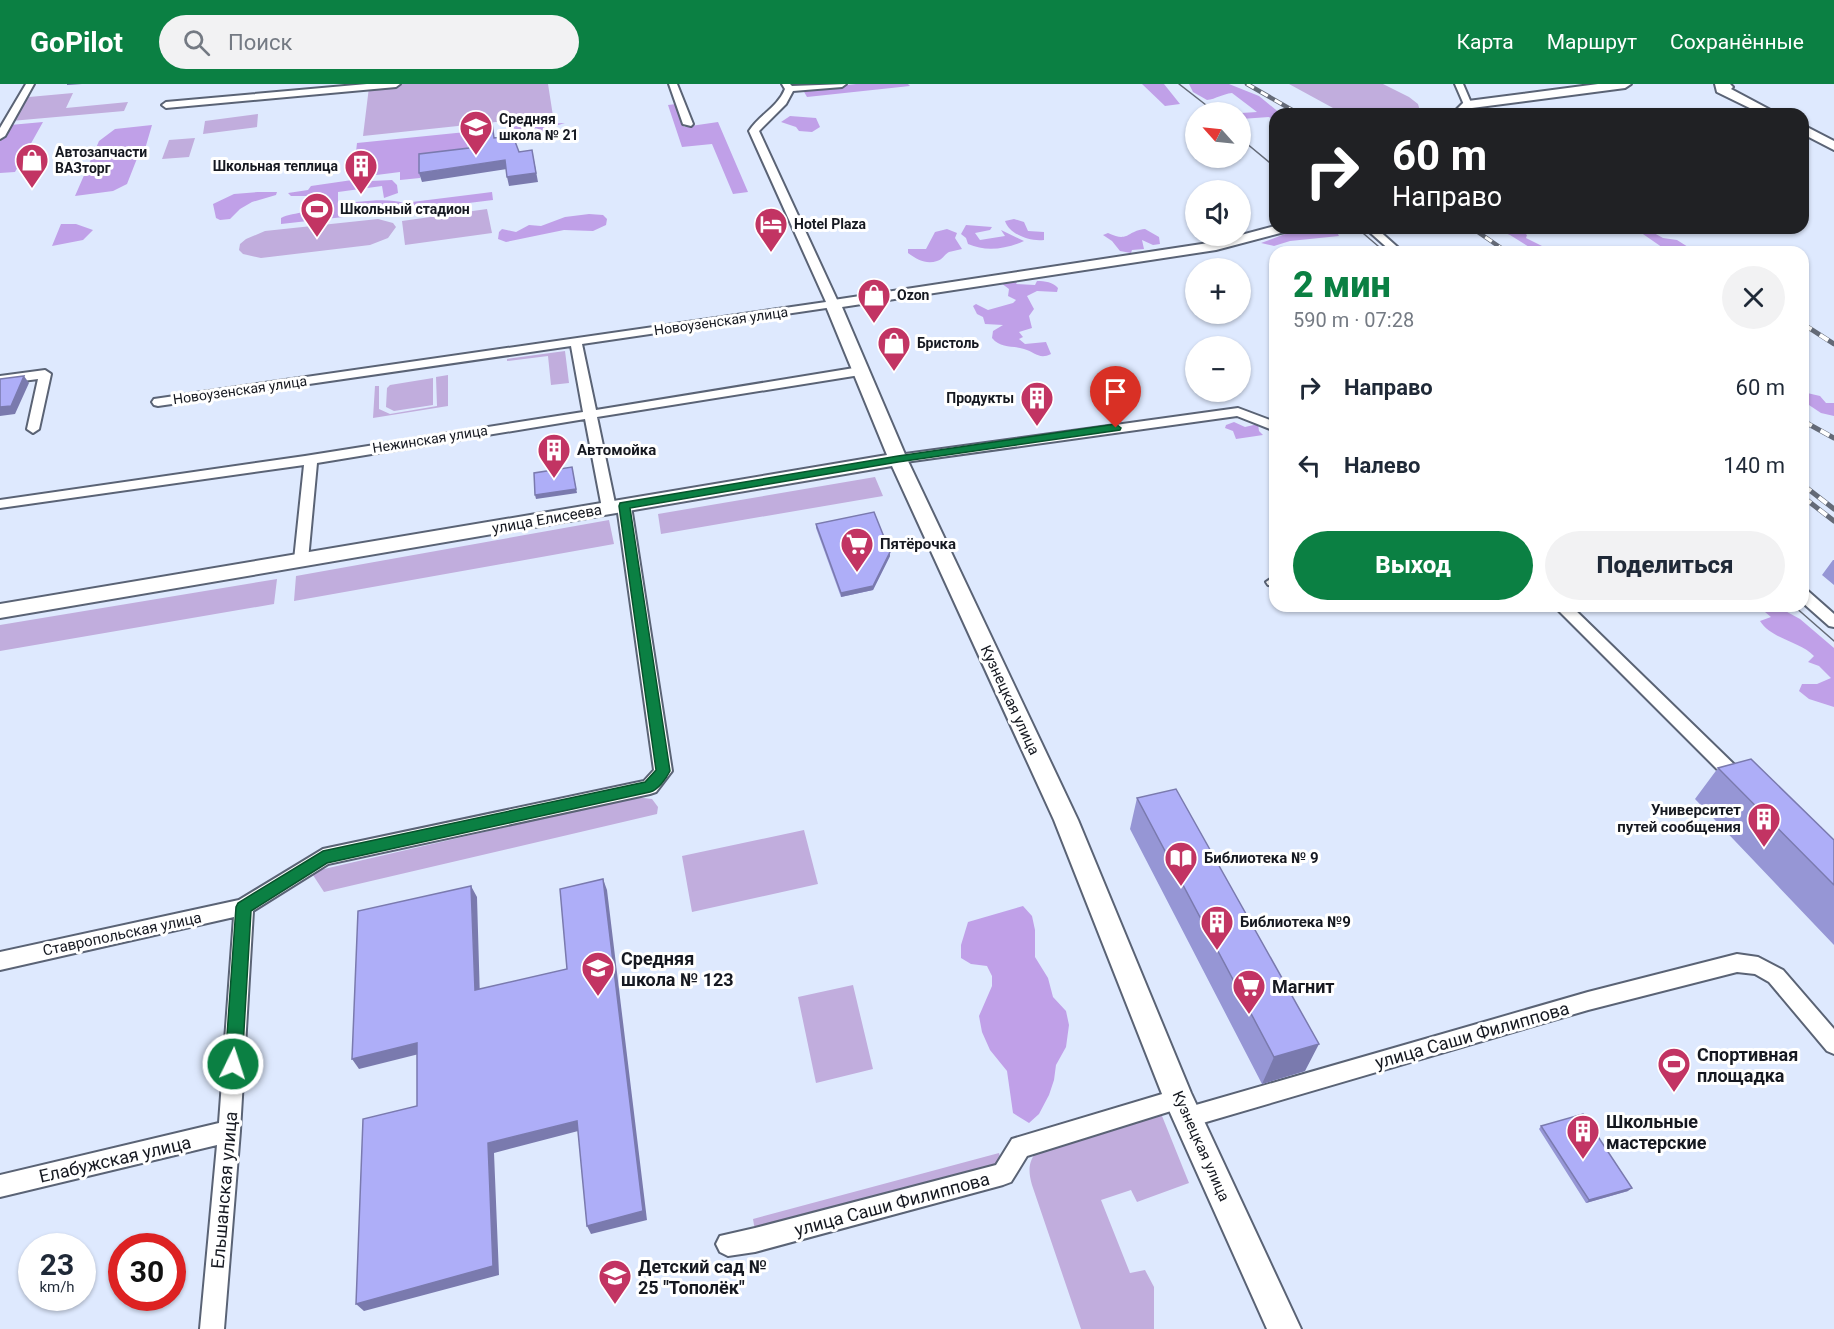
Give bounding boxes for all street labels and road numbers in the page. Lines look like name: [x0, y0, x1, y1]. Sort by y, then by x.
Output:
street label: Новоузенская улица: [653, 304, 789, 338]
street label: Новоузенская улица: [172, 373, 308, 407]
street label: Нежинская улица: [371, 422, 489, 456]
street label: улица Елисеева: [491, 500, 603, 538]
street label: Кузнецкая улица: [977, 642, 1043, 758]
street label: Ставропольская улица: [41, 908, 203, 960]
street label: улица Саши Филиппова: [1372, 997, 1572, 1073]
street label: Кузнецкая улица: [1169, 1088, 1233, 1204]
street label: Ельшанская улица: [207, 1110, 241, 1270]
street label: Елабужская улица: [37, 1131, 193, 1187]
street label: улица Саши Филиппова: [792, 1168, 992, 1240]

